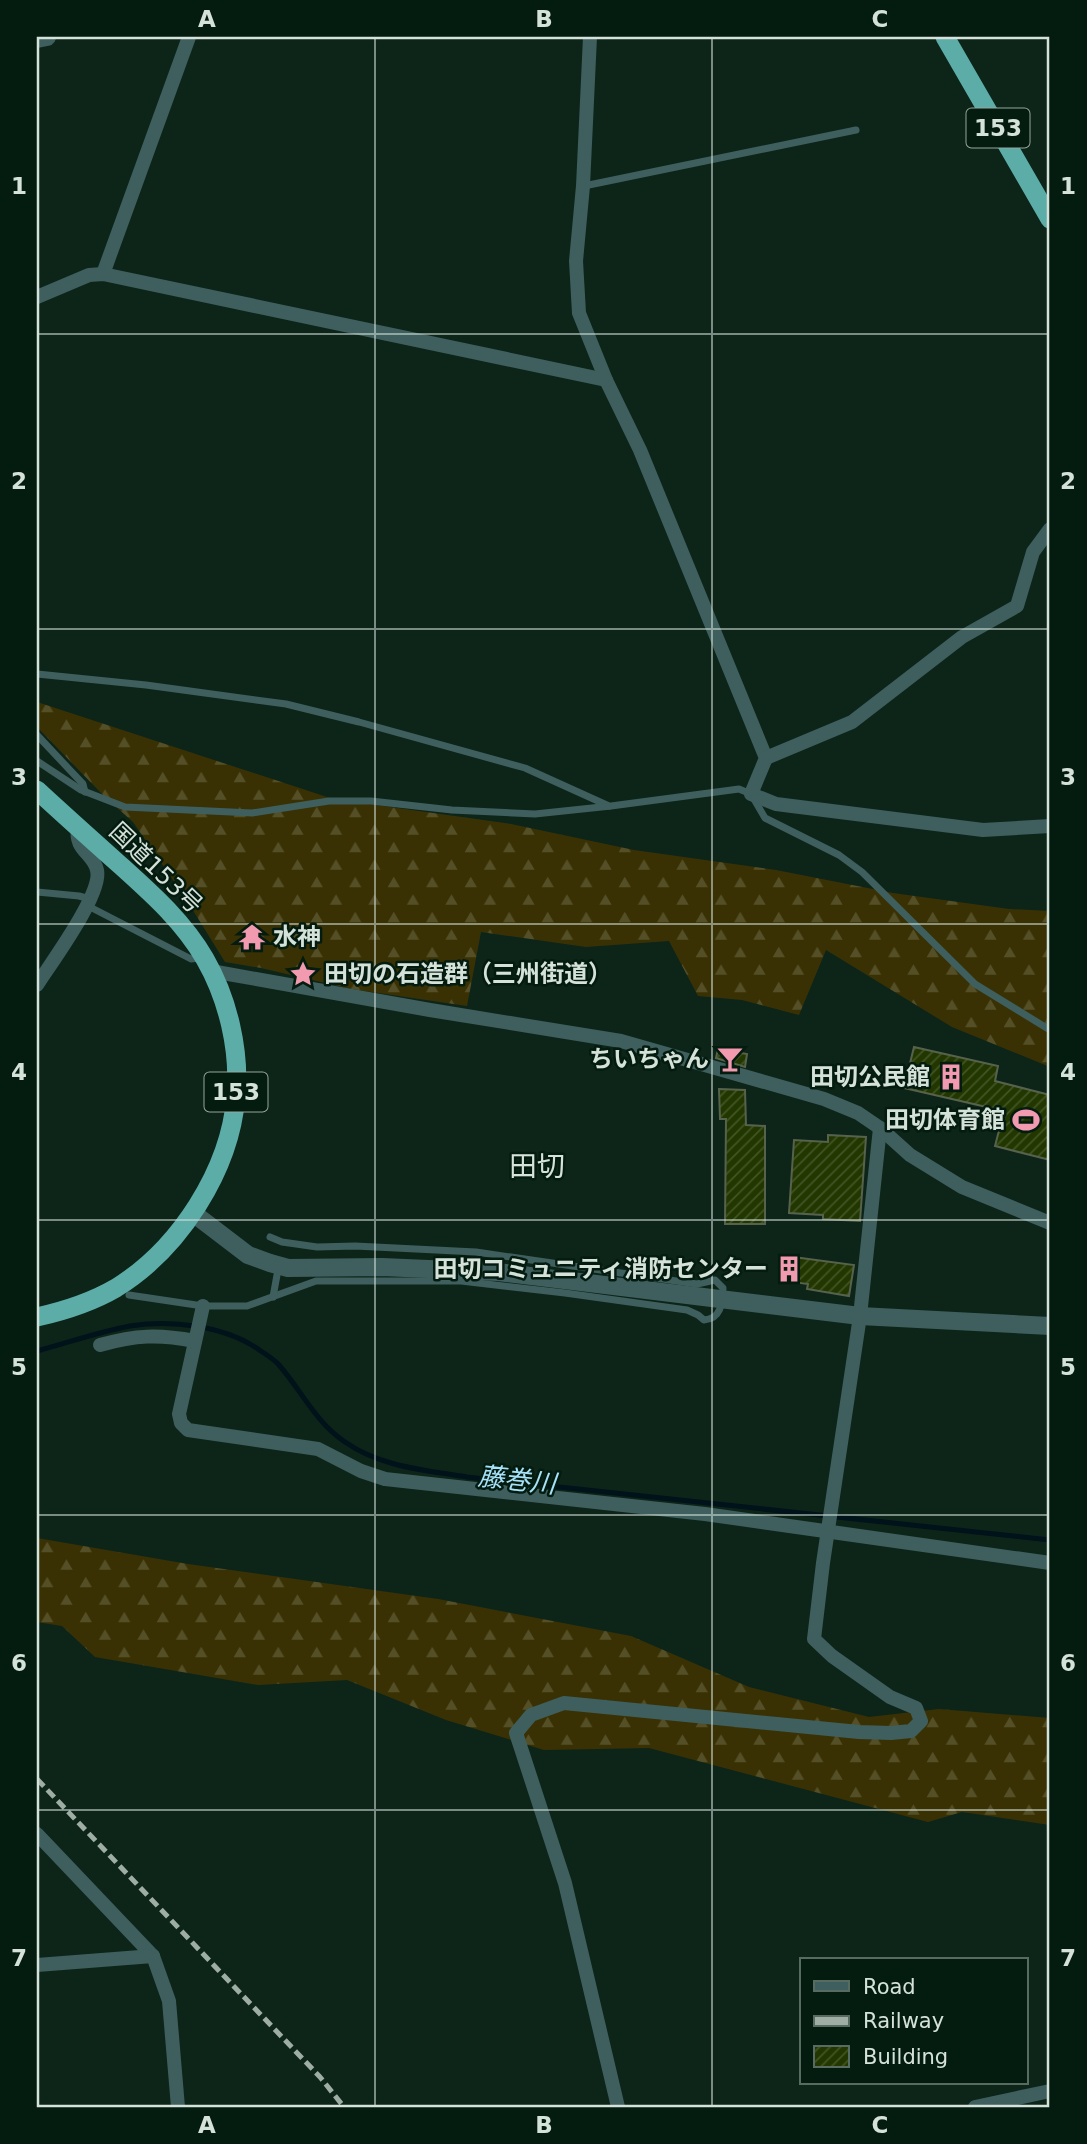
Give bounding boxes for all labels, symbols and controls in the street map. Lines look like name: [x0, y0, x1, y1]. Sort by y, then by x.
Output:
text: A: [198, 6, 216, 32]
text: B: [535, 6, 553, 32]
text: C: [872, 6, 888, 32]
road number: 153: [967, 108, 1030, 148]
text: 1: [11, 173, 27, 199]
text: 1: [1060, 173, 1076, 199]
text: 2: [11, 468, 27, 494]
text: 2: [1060, 468, 1076, 494]
text: 3: [11, 764, 27, 790]
text: 3: [1060, 764, 1076, 790]
street label: 国道153号: [104, 817, 208, 919]
temple icon: 水神: [237, 922, 267, 952]
place label: 水神: [273, 923, 321, 951]
place icon: 田切の石造群（三州街道）: [288, 959, 318, 989]
place label: 田切の石造群（三州街道）: [324, 960, 612, 988]
bar icon: ちいちゃん: [715, 1044, 745, 1074]
place label: ちいちゃん: [589, 1045, 709, 1073]
text: 4: [11, 1059, 27, 1085]
text: 4: [1060, 1059, 1076, 1085]
building icon: 田切公民館: [936, 1062, 966, 1092]
place label: 田切公民館: [810, 1063, 930, 1091]
road number: 153: [204, 1072, 268, 1112]
sports icon: 田切体育館: [1011, 1105, 1041, 1135]
place label: 田切体育館: [885, 1106, 1005, 1134]
district label: 田切: [509, 1150, 565, 1183]
building icon: 田切コミュニティ消防センター: [774, 1254, 804, 1284]
place label: 田切コミュニティ消防センター: [433, 1255, 768, 1283]
text: 5: [11, 1354, 27, 1380]
text: 5: [1060, 1354, 1076, 1380]
water label: 藤巻川: [477, 1461, 560, 1499]
text: 6: [11, 1650, 27, 1676]
text: 6: [1060, 1650, 1076, 1676]
text: 7: [11, 1945, 27, 1971]
text: 7: [1060, 1945, 1076, 1971]
legend: [800, 1958, 1028, 2084]
text: Road: [863, 1975, 916, 1999]
text: Railway: [863, 2009, 944, 2033]
text: Building: [863, 2045, 948, 2069]
text: A: [198, 2112, 216, 2138]
text: B: [535, 2112, 553, 2138]
text: C: [872, 2112, 888, 2138]

